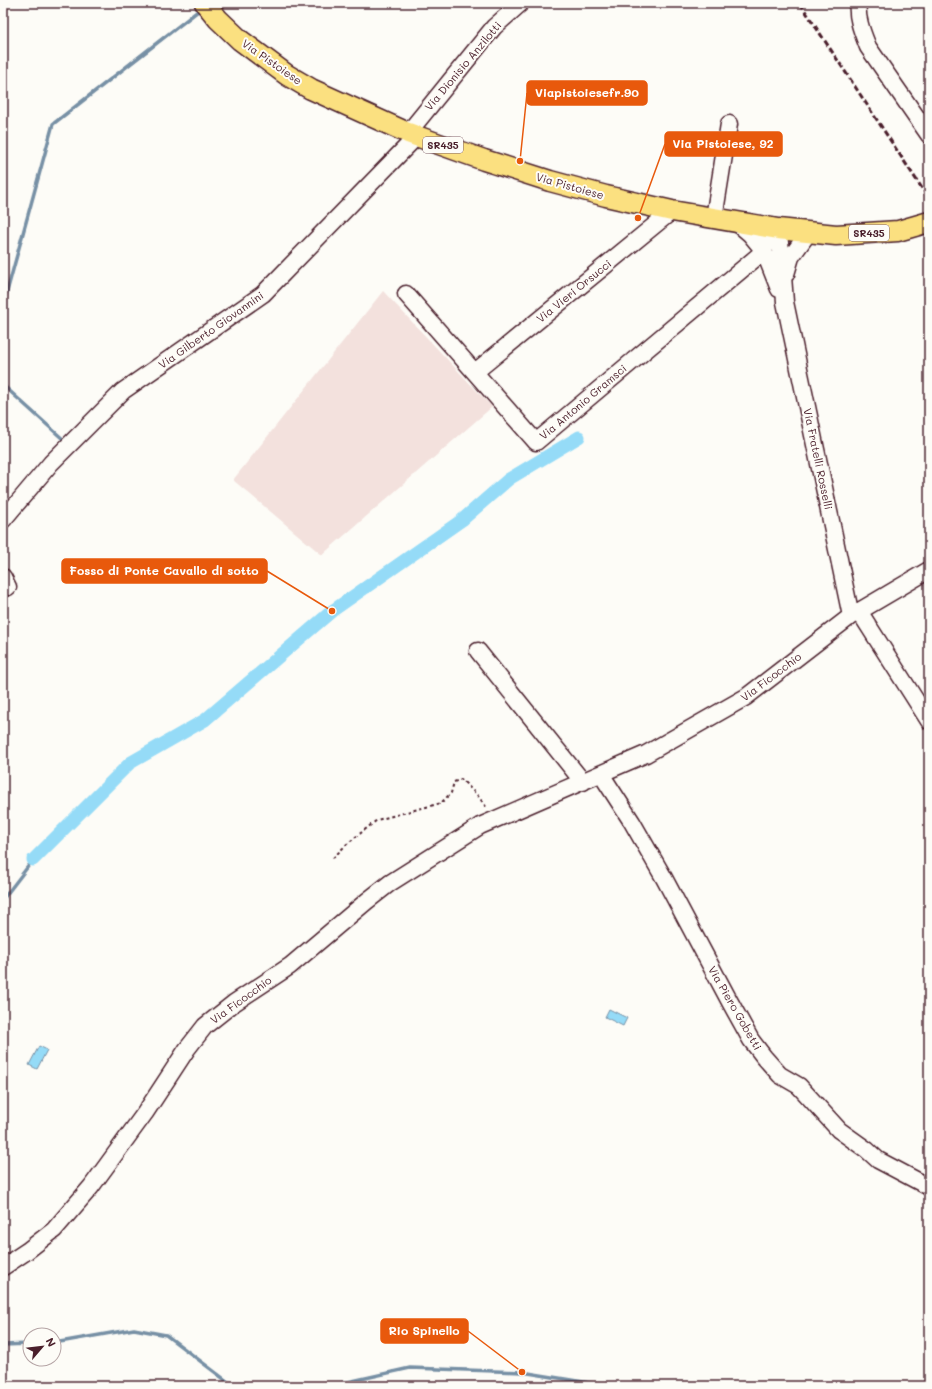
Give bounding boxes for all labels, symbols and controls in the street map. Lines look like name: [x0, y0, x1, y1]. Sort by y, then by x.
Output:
street label: Via Dionisio Anzilotti: [421, 18, 504, 113]
street label: Via Pistoiese: [239, 35, 305, 88]
callout: Viapistoiesefr.90: [527, 81, 647, 105]
text: Viapistoiesefr.90: [535, 84, 639, 100]
callout: Via Pistoiese, 92: [665, 132, 782, 156]
text: Via Pistoiese, 92: [673, 135, 774, 151]
road number: SR435: [423, 137, 463, 153]
street label: Via Pistoiese: [534, 169, 606, 202]
road number: SR435: [849, 225, 889, 241]
street label: Via Vieri Orsucci: [533, 256, 614, 326]
street label: Via Gilberto Giovannini: [155, 288, 266, 372]
street label: Via Antonio Gramsci: [536, 361, 630, 443]
street label: Via Fratelli Rosselli: [800, 407, 837, 511]
callout: Fosso di Ponte Cavallo di sotto: [62, 559, 267, 583]
text: Fosso di Ponte Cavallo di sotto: [69, 562, 259, 578]
street label: Via Ficocchio: [737, 649, 804, 704]
street label: Via Piero Gobetti: [705, 963, 766, 1053]
street label: Via Ficocchio: [207, 972, 275, 1027]
callout: Rio Spinello: [381, 1319, 468, 1343]
text: Rio Spinello: [389, 1322, 459, 1338]
north arrow: [22, 1327, 62, 1367]
text: N: [43, 1335, 60, 1349]

